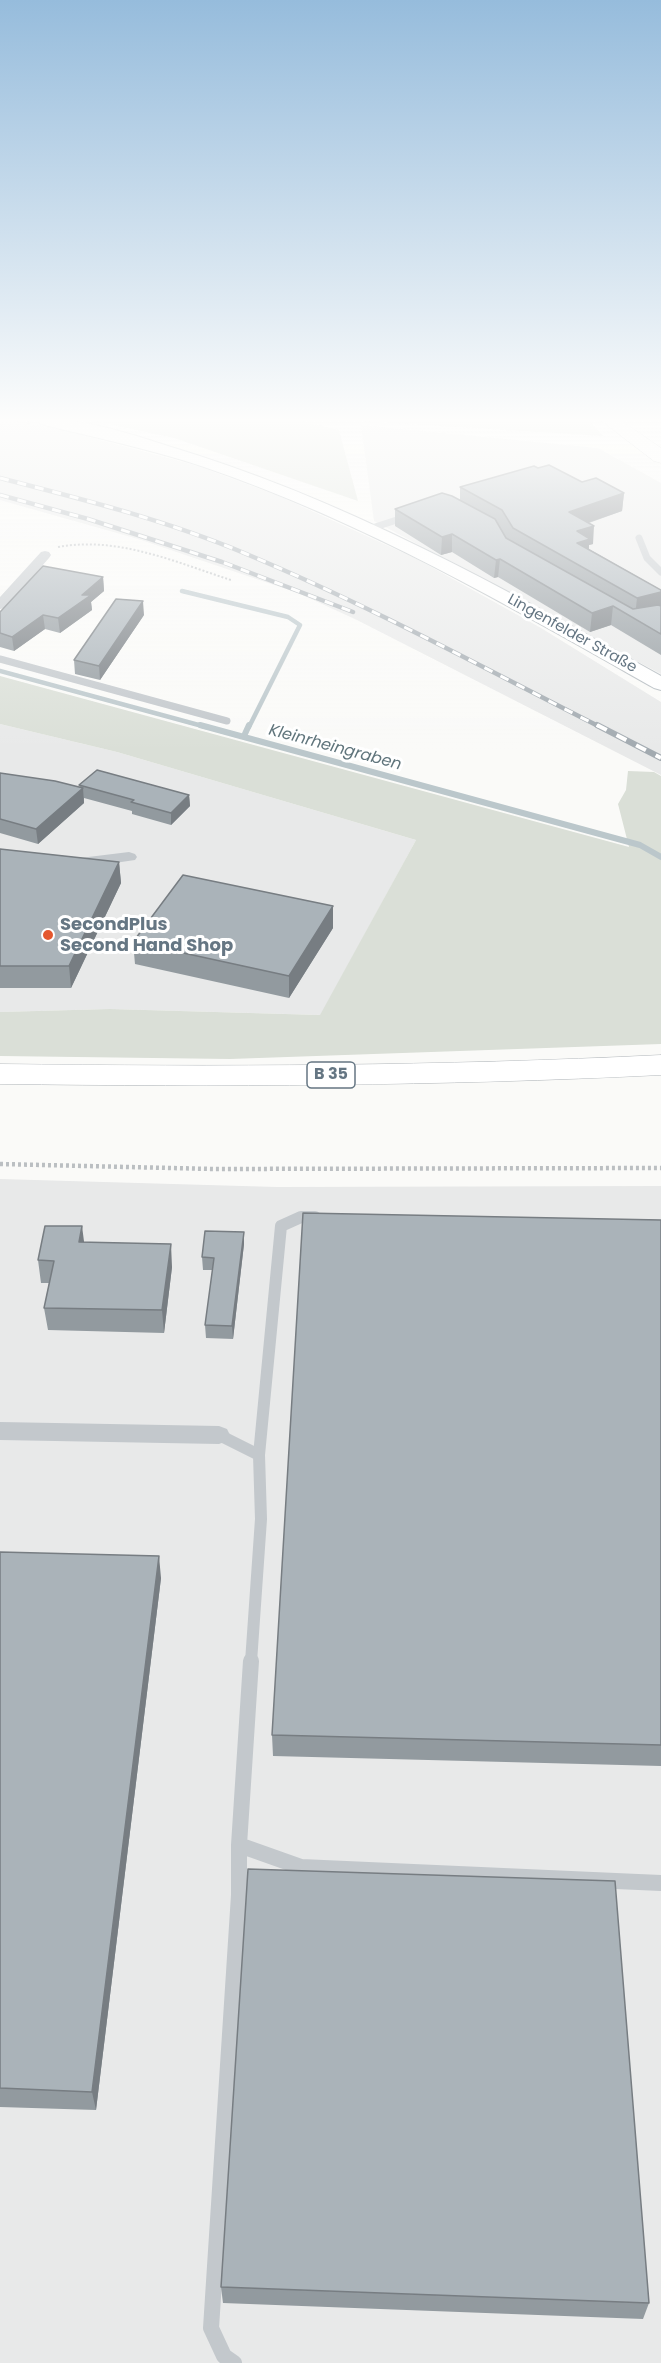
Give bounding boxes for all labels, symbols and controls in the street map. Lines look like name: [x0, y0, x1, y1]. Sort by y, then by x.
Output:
street label: Lingenfelder Straße: [504, 591, 640, 677]
water label: Kleinrheingraben: [267, 721, 403, 775]
place label: SecondPlus Second Hand Shop: [60, 914, 233, 956]
marker: SecondPlus Second Hand Shop: [41, 928, 55, 942]
road number: B 35: [307, 1062, 355, 1088]

